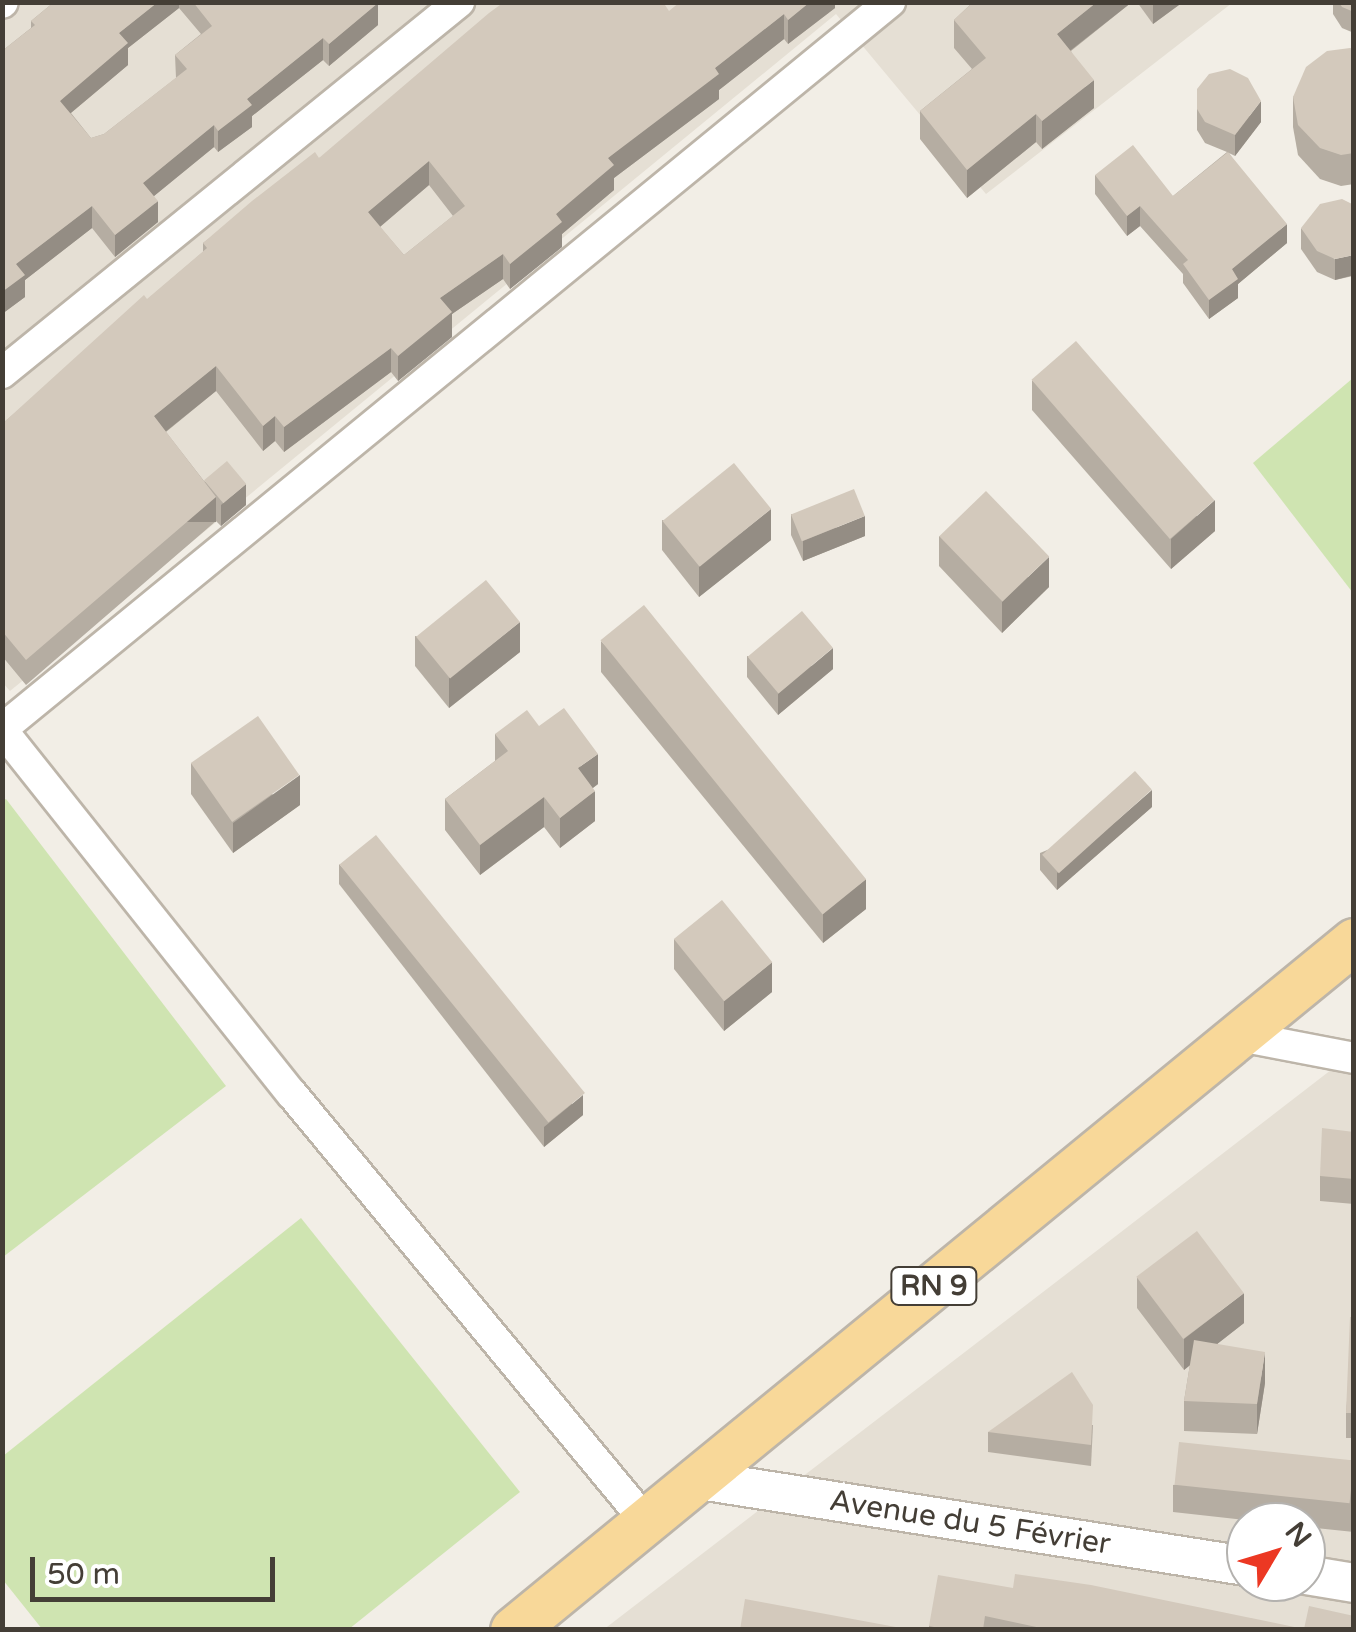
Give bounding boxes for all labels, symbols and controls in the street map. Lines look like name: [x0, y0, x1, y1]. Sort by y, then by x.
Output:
road number: RN 9: [889, 1263, 979, 1309]
street label: Avenue du 5 Février: [827, 1483, 1113, 1563]
north arrow: [1226, 1502, 1326, 1602]
text: N: [1278, 1515, 1318, 1554]
scale bar: [35, 1537, 280, 1599]
text: 50 m: [47, 1556, 120, 1593]

